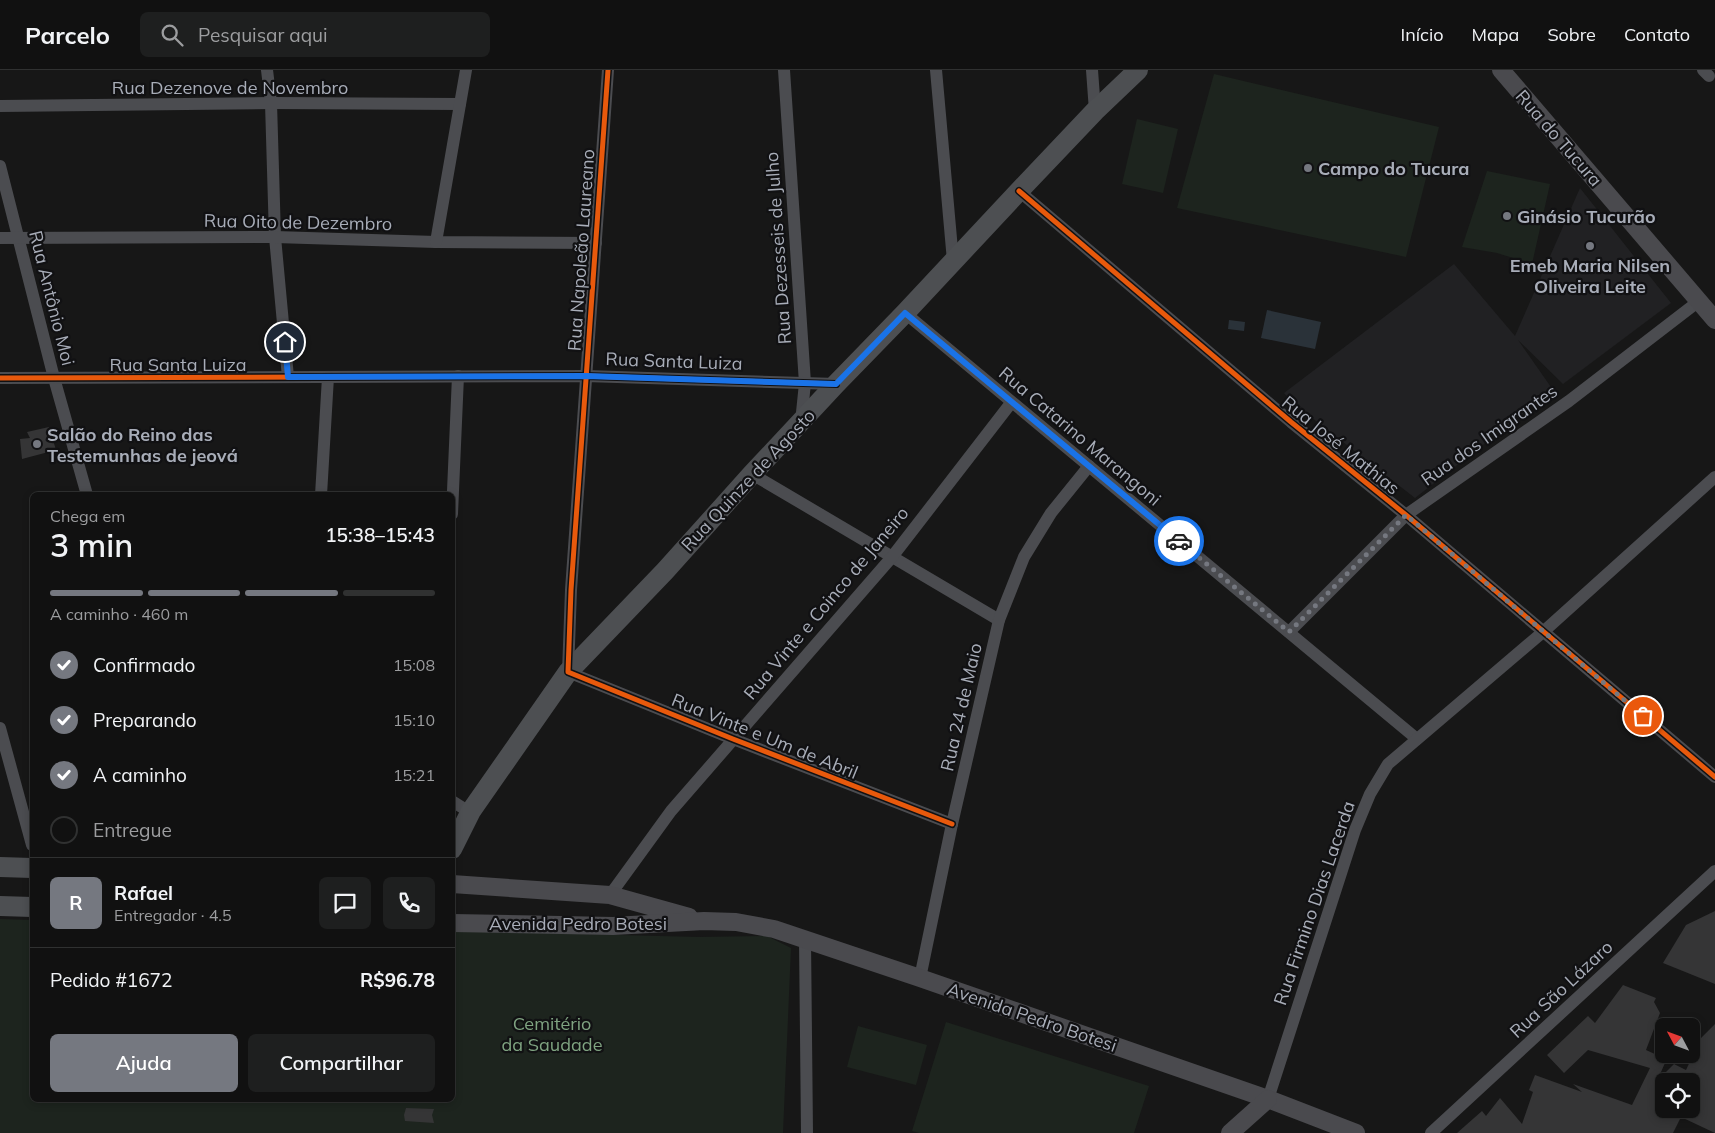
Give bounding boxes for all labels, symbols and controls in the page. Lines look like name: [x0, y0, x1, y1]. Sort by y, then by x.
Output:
search box: [140, 12, 490, 57]
text: Parcelo: [25, 20, 110, 50]
icon: search: [158, 21, 186, 49]
text: Pesquisar aqui: [198, 23, 328, 47]
text: Início: [1401, 23, 1444, 46]
text: Mapa: [1472, 23, 1519, 46]
text: Sobre: [1547, 23, 1596, 46]
text: Contato: [1624, 23, 1690, 46]
street label: Rua Dezenove de Novembro: [112, 76, 348, 99]
street label: Rua do Tucura: [1511, 85, 1607, 191]
street label: Rua Napoleão Laureano: [562, 148, 600, 352]
street label: Rua Dezesseis de Julho: [760, 151, 796, 345]
place label: Campo do Tucura: [1318, 157, 1469, 180]
marker: Campo do Tucura: [1302, 162, 1314, 174]
place label: Ginásio Tucurão: [1517, 205, 1656, 228]
street label: Rua Oito de Dezembro: [204, 209, 392, 235]
marker: Ginásio Tucurão: [1501, 210, 1513, 222]
street label: Rua Antônio Moi: [24, 228, 80, 368]
marker: Emeb Maria Nilsen Oliveira Leite: [1584, 240, 1596, 252]
place label: Emeb Maria Nilsen Oliveira Leite: [1510, 254, 1670, 298]
pin: [264, 321, 306, 363]
icon: home: [271, 328, 299, 356]
street label: Rua Santa Luiza: [605, 347, 743, 375]
street label: Rua Santa Luiza: [109, 353, 247, 376]
street label: Rua Catarino Marangoni: [994, 361, 1166, 511]
street label: Rua dos Imigrantes: [1416, 379, 1562, 491]
street label: Rua José Mathias: [1277, 390, 1405, 500]
street label: Rua Quinze de Agosto: [676, 404, 820, 556]
place label: Salão do Reino das Testemunhas de jeová: [47, 423, 238, 467]
marker: Salão do Reino das Testemunhas de jeová: [31, 438, 43, 450]
street label: Rua Vinte e Coinco de Janeiro: [739, 502, 913, 704]
text: Chega em: [50, 506, 125, 526]
courier: [1154, 516, 1204, 566]
text: 15:38–15:43: [325, 523, 435, 547]
text: 3 min: [50, 525, 133, 565]
icon: car: [1165, 527, 1193, 555]
text: A caminho · 460 m: [50, 604, 188, 624]
street label: Rua 24 de Maio: [935, 641, 987, 773]
icon: check: [50, 651, 78, 679]
text: Confirmado: [93, 653, 195, 677]
text: 15:08: [393, 655, 435, 675]
street label: Rua Vinte e Um de Abril: [668, 688, 862, 784]
pin: [1622, 695, 1664, 737]
icon: bag: [1629, 702, 1657, 730]
icon: check: [50, 706, 78, 734]
text: Preparando: [93, 708, 197, 732]
text: 15:10: [393, 710, 435, 730]
icon: check: [50, 761, 78, 789]
text: A caminho: [93, 763, 187, 787]
text: 15:21: [393, 765, 435, 785]
street label: Rua Firmino Dias Lacerda: [1268, 798, 1360, 1008]
text: Entregue: [93, 818, 172, 842]
button: chat: [319, 877, 371, 929]
button: phone: [383, 877, 435, 929]
text: Rafael: [114, 881, 173, 905]
text: R: [69, 891, 83, 915]
text: Entregador · 4.5: [114, 905, 231, 925]
street label: Avenida Pedro Botesi: [489, 912, 667, 935]
street label: Rua São Lázaro: [1505, 935, 1617, 1043]
text: Pedido #1672: [50, 968, 172, 992]
text: R$96.78: [360, 968, 435, 992]
street label: Avenida Pedro Botesi: [944, 977, 1120, 1057]
park label: Cemitério da Saudade: [502, 1012, 602, 1056]
north arrow: [1655, 1018, 1700, 1062]
map controls: [1655, 1018, 1700, 1118]
button: Ajuda: [50, 1034, 238, 1092]
button: Compartilhar: [248, 1034, 435, 1092]
button: locate: [1655, 1073, 1700, 1118]

